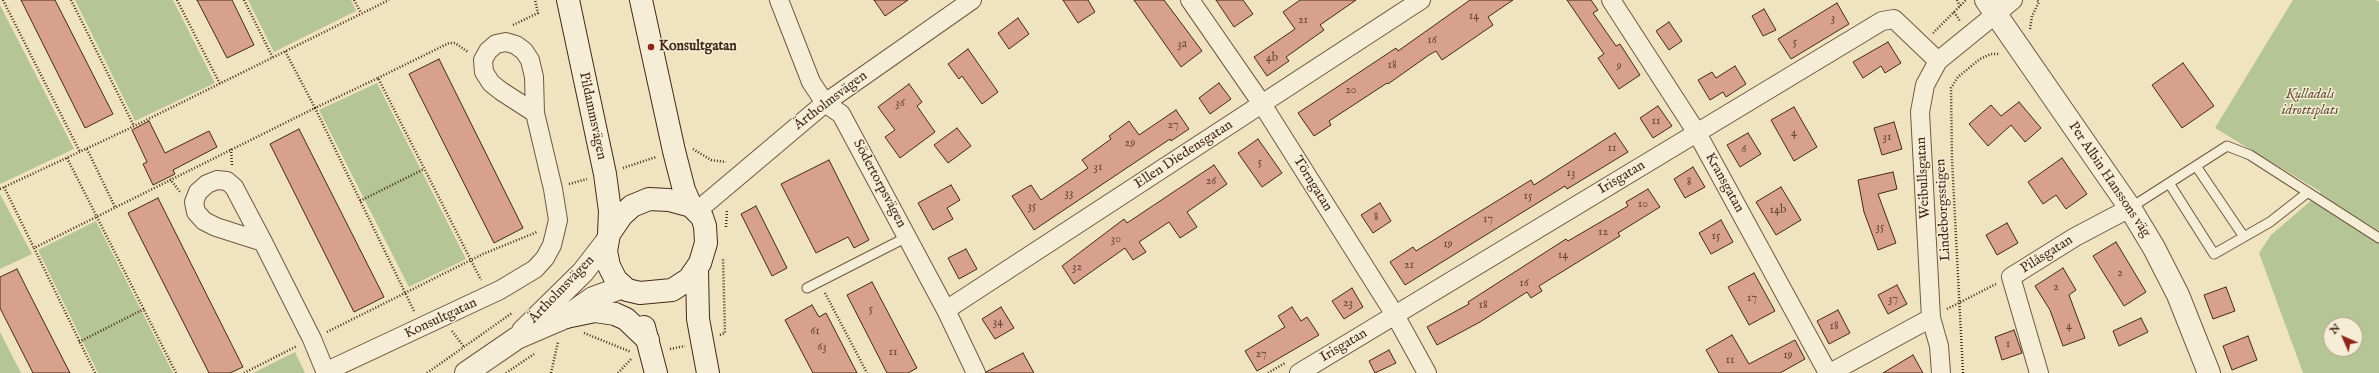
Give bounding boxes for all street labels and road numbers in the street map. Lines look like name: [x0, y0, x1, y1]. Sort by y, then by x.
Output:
street label: Ärtholmsvägen: [791, 68, 871, 134]
street label: Pildammsvägen: [574, 71, 610, 161]
street label: Ellen Diedensgatan: [1132, 117, 1236, 193]
street label: Per Albin Hanssons väg: [2064, 119, 2154, 241]
street label: Södertorpsvägen: [849, 137, 909, 231]
street label: Weibullsgatan: [1913, 137, 1935, 219]
street label: Kransgatan: [1701, 150, 1747, 216]
street label: Törngatan: [1288, 153, 1336, 215]
street label: Irisgatan: [1595, 157, 1649, 199]
street label: Lindeborgsstigen: [1933, 158, 1955, 262]
street label: Pilåsgatan: [2018, 232, 2076, 278]
street label: Ärtholmsvägen: [526, 253, 598, 327]
street label: Konsultgatan: [402, 295, 480, 343]
street label: Irisgatan: [1317, 325, 1371, 367]

